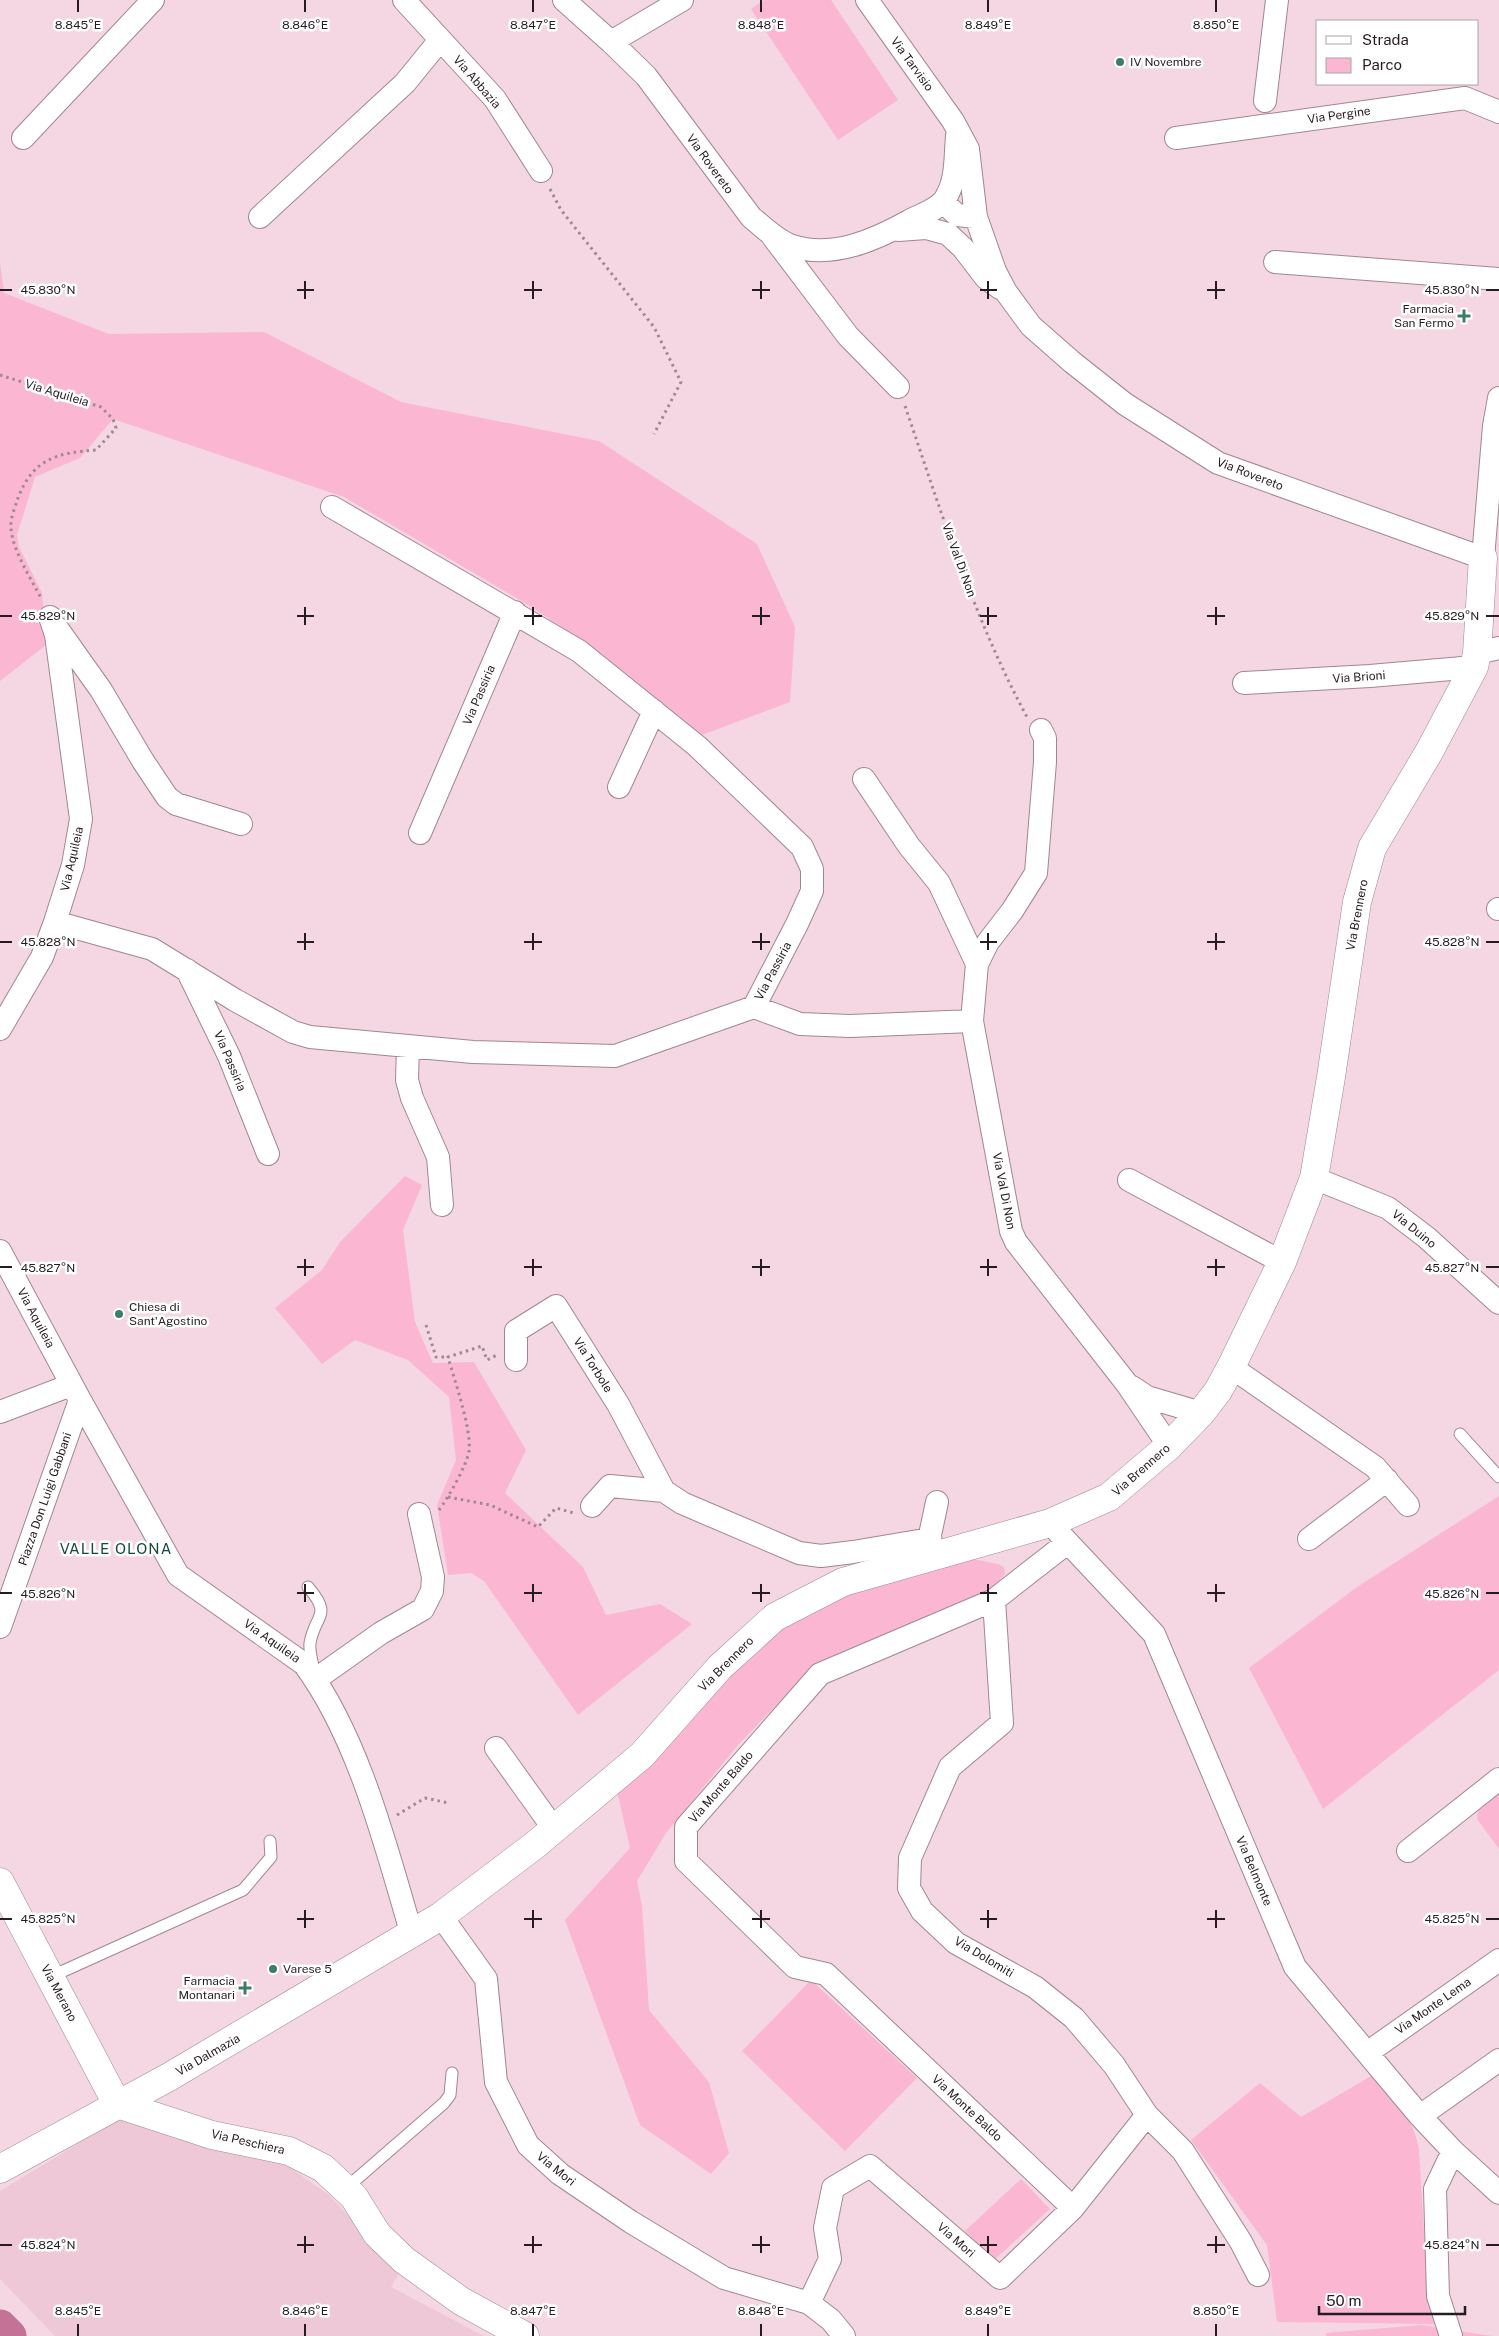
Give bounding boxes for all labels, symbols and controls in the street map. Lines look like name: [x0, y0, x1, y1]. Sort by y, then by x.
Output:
text: 8.845°E: [55, 18, 101, 32]
text: 8.846°E: [282, 18, 328, 32]
text: 8.847°E: [510, 18, 556, 32]
text: 8.848°E: [738, 18, 784, 32]
text: 8.849°E: [965, 18, 1011, 32]
text: 8.850°E: [1193, 18, 1239, 32]
legend: [1316, 20, 1479, 85]
text: Strada: [1362, 31, 1409, 48]
street label: Via Tarvisio: [888, 34, 936, 94]
street label: Via Abbazia: [450, 53, 504, 111]
place label: IV Novembre: [1130, 55, 1202, 69]
marker: IV Novembre: [1114, 56, 1126, 68]
text: Parco: [1362, 56, 1402, 73]
street label: Via Pergine: [1306, 104, 1372, 126]
street label: Via Rovereto: [684, 131, 736, 197]
text: 45.830°N: [21, 283, 75, 297]
text: 45.830°N: [1425, 283, 1479, 297]
place label: Farmacia San Fermo: [1394, 302, 1454, 330]
marker: Farmacia San Fermo: [1458, 310, 1470, 322]
street label: Via Aquileia: [23, 377, 91, 409]
street label: Via Rovereto: [1215, 455, 1286, 493]
street label: Via Val Di Non: [939, 521, 979, 599]
text: 45.829°N: [21, 609, 75, 623]
text: 45.829°N: [1425, 609, 1479, 623]
street label: Via Passiria: [460, 663, 498, 727]
street label: Via Brioni: [1332, 668, 1386, 686]
street label: Via Aquileia: [58, 825, 86, 893]
street label: Via Brennero: [1343, 878, 1371, 952]
text: 45.828°N: [20, 935, 76, 949]
text: 45.828°N: [1424, 935, 1480, 949]
street label: Via Passiria: [752, 939, 794, 1003]
street label: Via Passiria: [211, 1029, 249, 1093]
street label: Via Val Di Non: [990, 1151, 1018, 1231]
street label: Via Duino: [1389, 1207, 1439, 1251]
text: 45.827°N: [21, 1261, 75, 1275]
text: 45.827°N: [1425, 1261, 1479, 1275]
street label: Via Aquileia: [14, 1286, 58, 1350]
place label: Chiesa di Sant'Agostino: [129, 1300, 208, 1328]
marker: Chiesa di Sant'Agostino: [113, 1308, 125, 1320]
street label: Via Torbole: [571, 1335, 616, 1395]
street label: Piazza Don Luigi Gabbani: [16, 1431, 74, 1567]
street label: Via Brennero: [1109, 1441, 1173, 1499]
district label: VALLE OLONA: [60, 1540, 172, 1557]
text: 45.826°N: [21, 1587, 75, 1601]
text: 45.826°N: [1425, 1587, 1479, 1601]
street label: Via Aquileia: [241, 1616, 303, 1666]
street label: Via Brennero: [696, 1633, 757, 1694]
street label: Via Monte Baldo: [686, 1748, 756, 1826]
street label: Via Belmonte: [1233, 1834, 1275, 1908]
text: 45.825°N: [20, 1912, 76, 1926]
text: 45.825°N: [1424, 1912, 1480, 1926]
street label: Via Dolomiti: [952, 1934, 1016, 1980]
street label: Via Merano: [38, 1962, 80, 2024]
place label: Varese 5: [283, 1962, 332, 1976]
marker: Varese 5: [267, 1963, 279, 1975]
place label: Farmacia Montanari: [179, 1974, 235, 2002]
street label: Via Monte Lema: [1392, 1975, 1474, 2037]
marker: Farmacia Montanari: [239, 1982, 251, 1994]
street label: Via Dalmazia: [174, 2031, 242, 2079]
street label: Via Monte Baldo: [929, 2072, 1005, 2144]
street label: Via Peschiera: [210, 2127, 286, 2157]
street label: Via Mori: [534, 2149, 578, 2189]
street label: Via Mori: [934, 2220, 978, 2260]
text: 45.824°N: [21, 2238, 75, 2252]
text: 45.824°N: [1425, 2238, 1479, 2252]
scale bar: [1319, 2284, 1465, 2316]
text: 50 m: [1326, 2292, 1361, 2309]
text: 8.845°E: [55, 2304, 101, 2318]
text: 8.846°E: [282, 2304, 328, 2318]
text: 8.847°E: [510, 2304, 556, 2318]
text: 8.848°E: [738, 2304, 784, 2318]
text: 8.849°E: [965, 2304, 1011, 2318]
text: 8.850°E: [1193, 2304, 1239, 2318]

